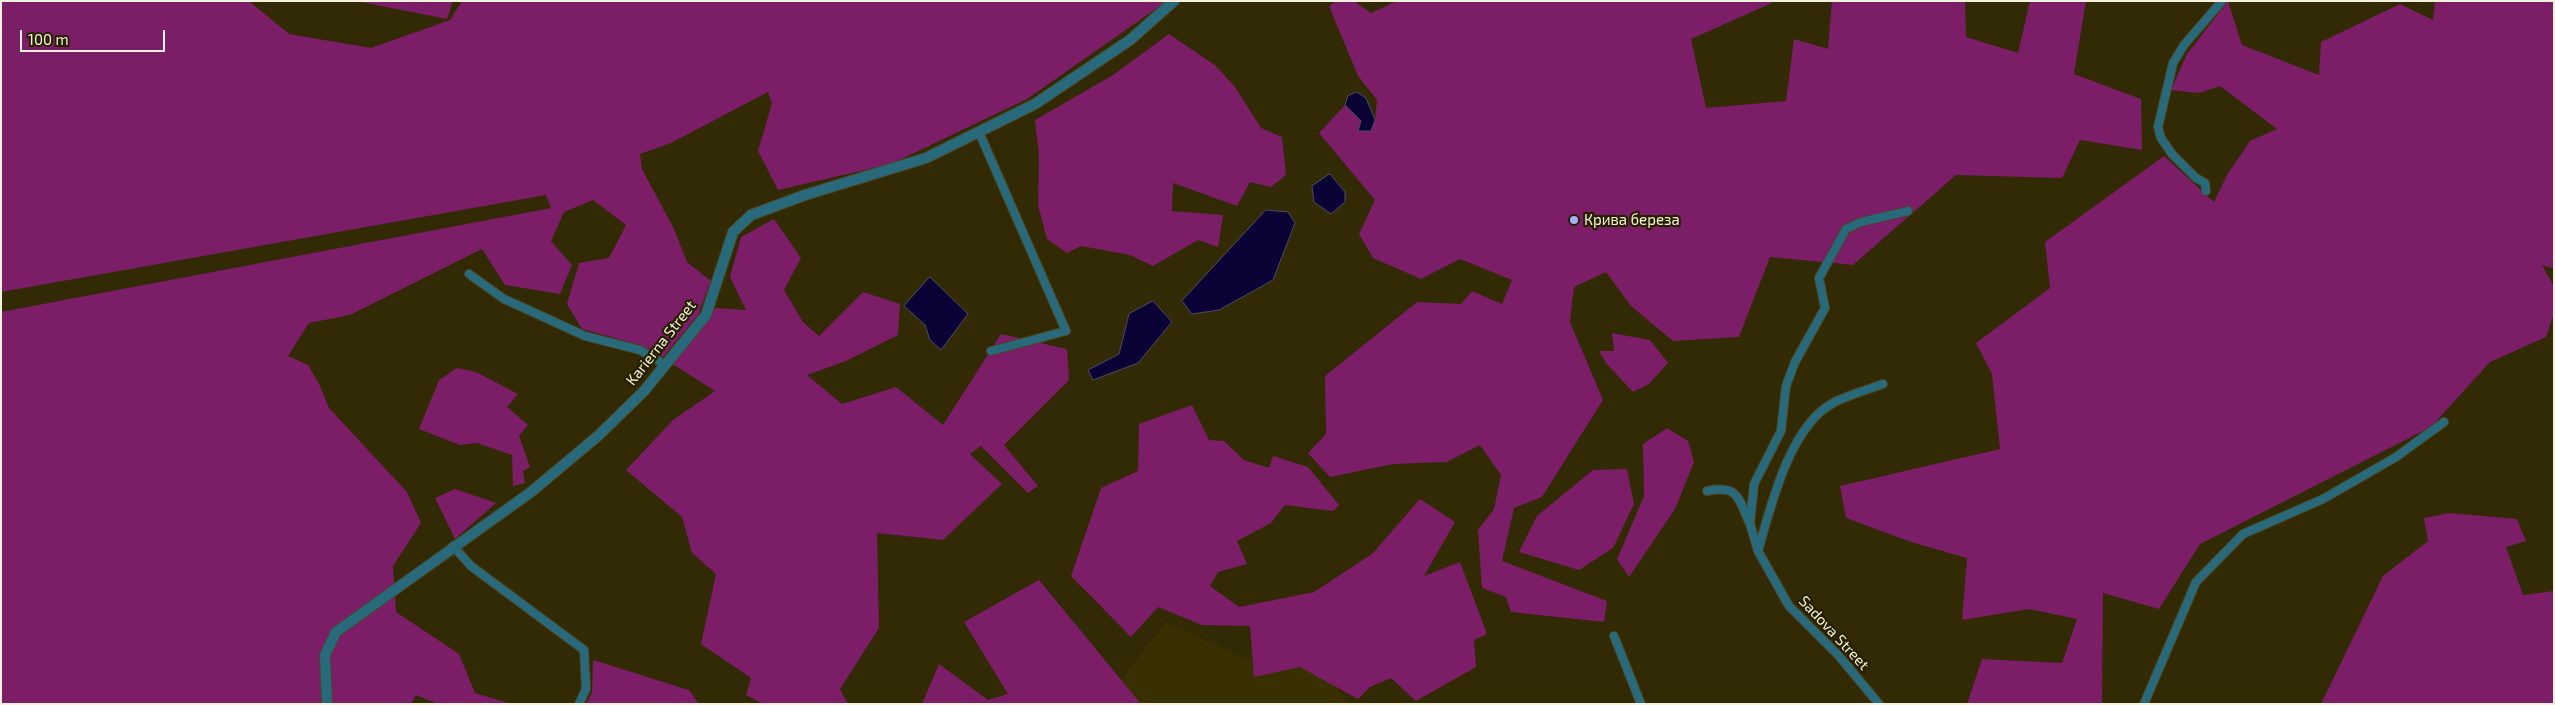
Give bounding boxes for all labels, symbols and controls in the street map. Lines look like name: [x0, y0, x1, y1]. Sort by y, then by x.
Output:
scale bar: [22, 20, 168, 52]
text: 100 m: [28, 30, 69, 48]
place label: Крива береза: [1584, 211, 1680, 229]
marker: Крива береза: [1568, 214, 1580, 226]
street label: Karierna Street: [622, 297, 700, 389]
street label: Sadova Street: [1795, 592, 1873, 674]

